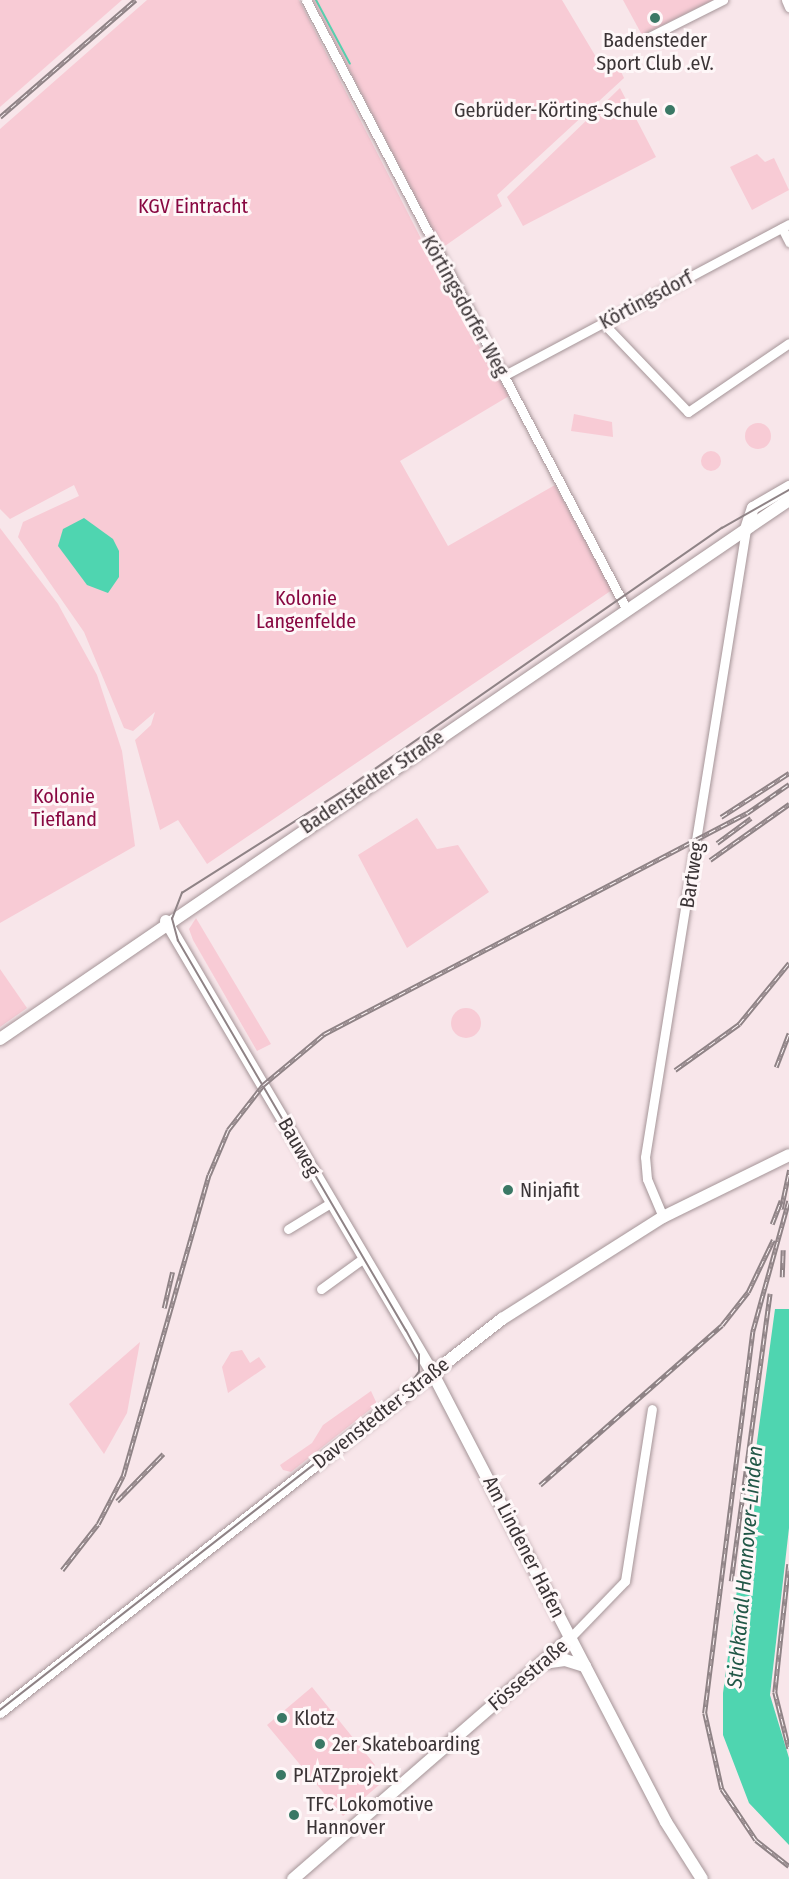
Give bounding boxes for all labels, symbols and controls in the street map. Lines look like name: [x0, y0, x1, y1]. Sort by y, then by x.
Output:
marker: Badensteder Sport Club .eV.: [648, 11, 662, 25]
place label: Badensteder Sport Club .eV.: [596, 28, 714, 75]
place label: Gebrüder-Körting-Schule: [454, 98, 658, 122]
marker: Gebrüder-Körting-Schule: [663, 103, 677, 117]
park label: KGV Eintracht: [138, 194, 248, 218]
street label: Körtingsdorfer Weg: [416, 231, 514, 381]
street label: Körtingsdorf: [595, 265, 697, 335]
park label: Kolonie Langenfelde: [256, 586, 356, 633]
street label: Badenstedter Straße: [296, 725, 448, 839]
park label: Kolonie Tiefland: [31, 785, 97, 832]
street label: Bartweg: [675, 840, 709, 910]
street label: Bauweg: [273, 1113, 325, 1181]
place label: Ninjafit: [520, 1178, 580, 1202]
marker: Ninjafit: [501, 1183, 515, 1197]
street label: Davenstedter Straße: [308, 1352, 454, 1474]
water label: Stichkanal Hannover-Linden: [722, 1445, 768, 1689]
street label: Am Lindener Hafen: [478, 1472, 570, 1622]
street label: Fössestraße: [483, 1634, 573, 1716]
place label: Klotz: [294, 1706, 335, 1730]
marker: Klotz: [275, 1711, 289, 1725]
place label: 2er Skateboarding: [332, 1732, 480, 1756]
marker: 2er Skateboarding: [313, 1737, 327, 1751]
place label: PLATZprojekt: [293, 1763, 398, 1787]
marker: PLATZprojekt: [274, 1768, 288, 1782]
place label: TFC Lokomotive Hannover: [306, 1792, 433, 1839]
marker: TFC Lokomotive Hannover: [287, 1808, 301, 1822]

